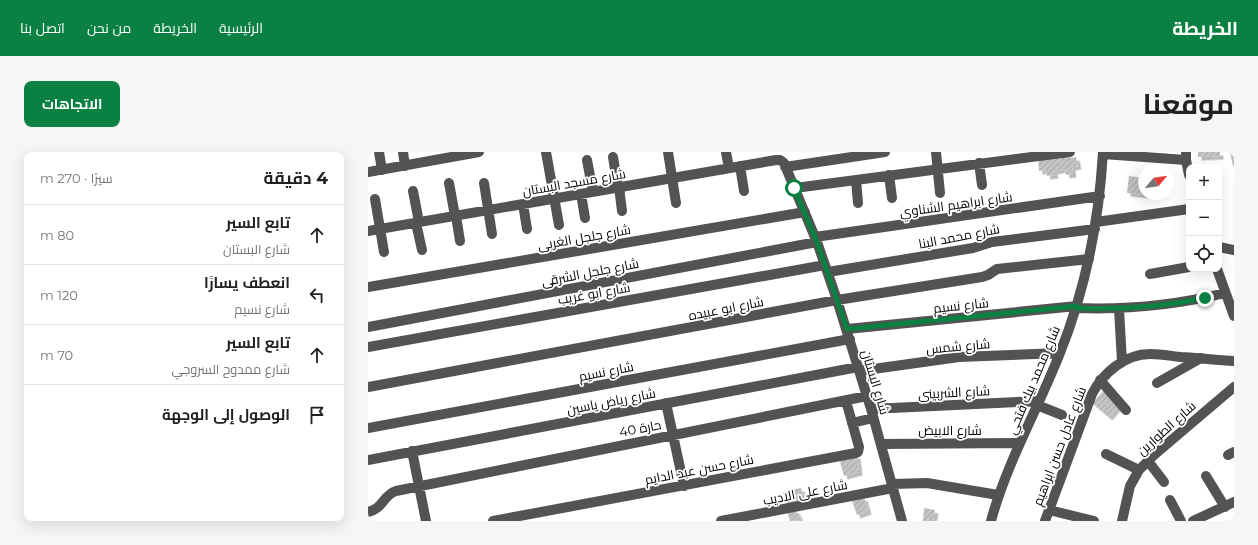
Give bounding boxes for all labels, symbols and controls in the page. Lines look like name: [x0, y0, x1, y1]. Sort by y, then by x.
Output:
text: الخريطة: [1172, 17, 1238, 40]
text: اتصل بنا: [20, 19, 65, 37]
text: من نحن: [87, 19, 131, 37]
text: الخريطة: [153, 19, 197, 37]
text: الرئيسية: [219, 19, 263, 37]
button: الاتجاهات: [24, 81, 120, 127]
text: موقعنا: [1143, 87, 1234, 121]
north arrow: [1138, 164, 1174, 200]
map controls: [1186, 164, 1222, 272]
button: +: [1186, 164, 1222, 200]
street label: شارع مسجد البستان: [521, 165, 627, 200]
text: 4 دقيقة: [263, 168, 328, 188]
text: سيرًا · 270 m: [40, 170, 113, 186]
route start: [785, 179, 803, 197]
street label: شارع ابراهيم الشناوي: [899, 188, 1014, 223]
button: −: [1186, 200, 1222, 236]
text: تابع السير: [226, 213, 290, 232]
street label: شارع محمد البنا: [917, 220, 1001, 253]
street label: شارع جلجل الغربى: [536, 221, 632, 254]
icon: ahead: [306, 224, 328, 246]
text: 80 m: [40, 227, 74, 243]
button: locate: [1186, 236, 1222, 272]
text: شارع البستان: [223, 241, 290, 257]
street label: شارع جلجل الشرقى: [540, 255, 640, 290]
text: انعطف يسارًا: [204, 273, 290, 292]
street label: شارع ابو غريب: [557, 279, 632, 308]
icon: left: [306, 284, 328, 306]
text: 120 m: [40, 287, 78, 303]
route end: [1196, 289, 1214, 307]
street label: شارع ابو عبيده: [687, 293, 765, 324]
street label: شارع نسيم: [932, 294, 990, 318]
text: شارع نسيم: [234, 301, 290, 317]
street label: شارع محمد بيك فتحي: [1003, 323, 1066, 438]
text: تابع السير: [226, 333, 290, 352]
street label: شارع شمس: [925, 335, 991, 358]
icon: ahead: [306, 344, 328, 366]
text: 70 m: [40, 347, 73, 363]
street label: شارع البستان: [858, 348, 893, 417]
street label: شارع نسيم: [577, 358, 635, 386]
text: شارع ممدوح السروجي: [172, 361, 290, 377]
street label: شارع الشربينى: [917, 382, 991, 403]
street label: شارع عادل حسن ابراهيم: [1029, 384, 1091, 509]
street label: شارع رياض ياسين: [565, 385, 657, 418]
street label: شارع الطوارين: [1133, 397, 1199, 459]
icon: arrive: [306, 404, 328, 426]
text: الوصول إلى الوجهة: [162, 405, 290, 424]
street label: حارة 40: [618, 416, 662, 440]
street label: شارع الابيض: [918, 422, 982, 439]
street label: شارع حسن عبد الدايم: [643, 451, 755, 489]
street label: شارع على الاديب: [761, 476, 849, 509]

